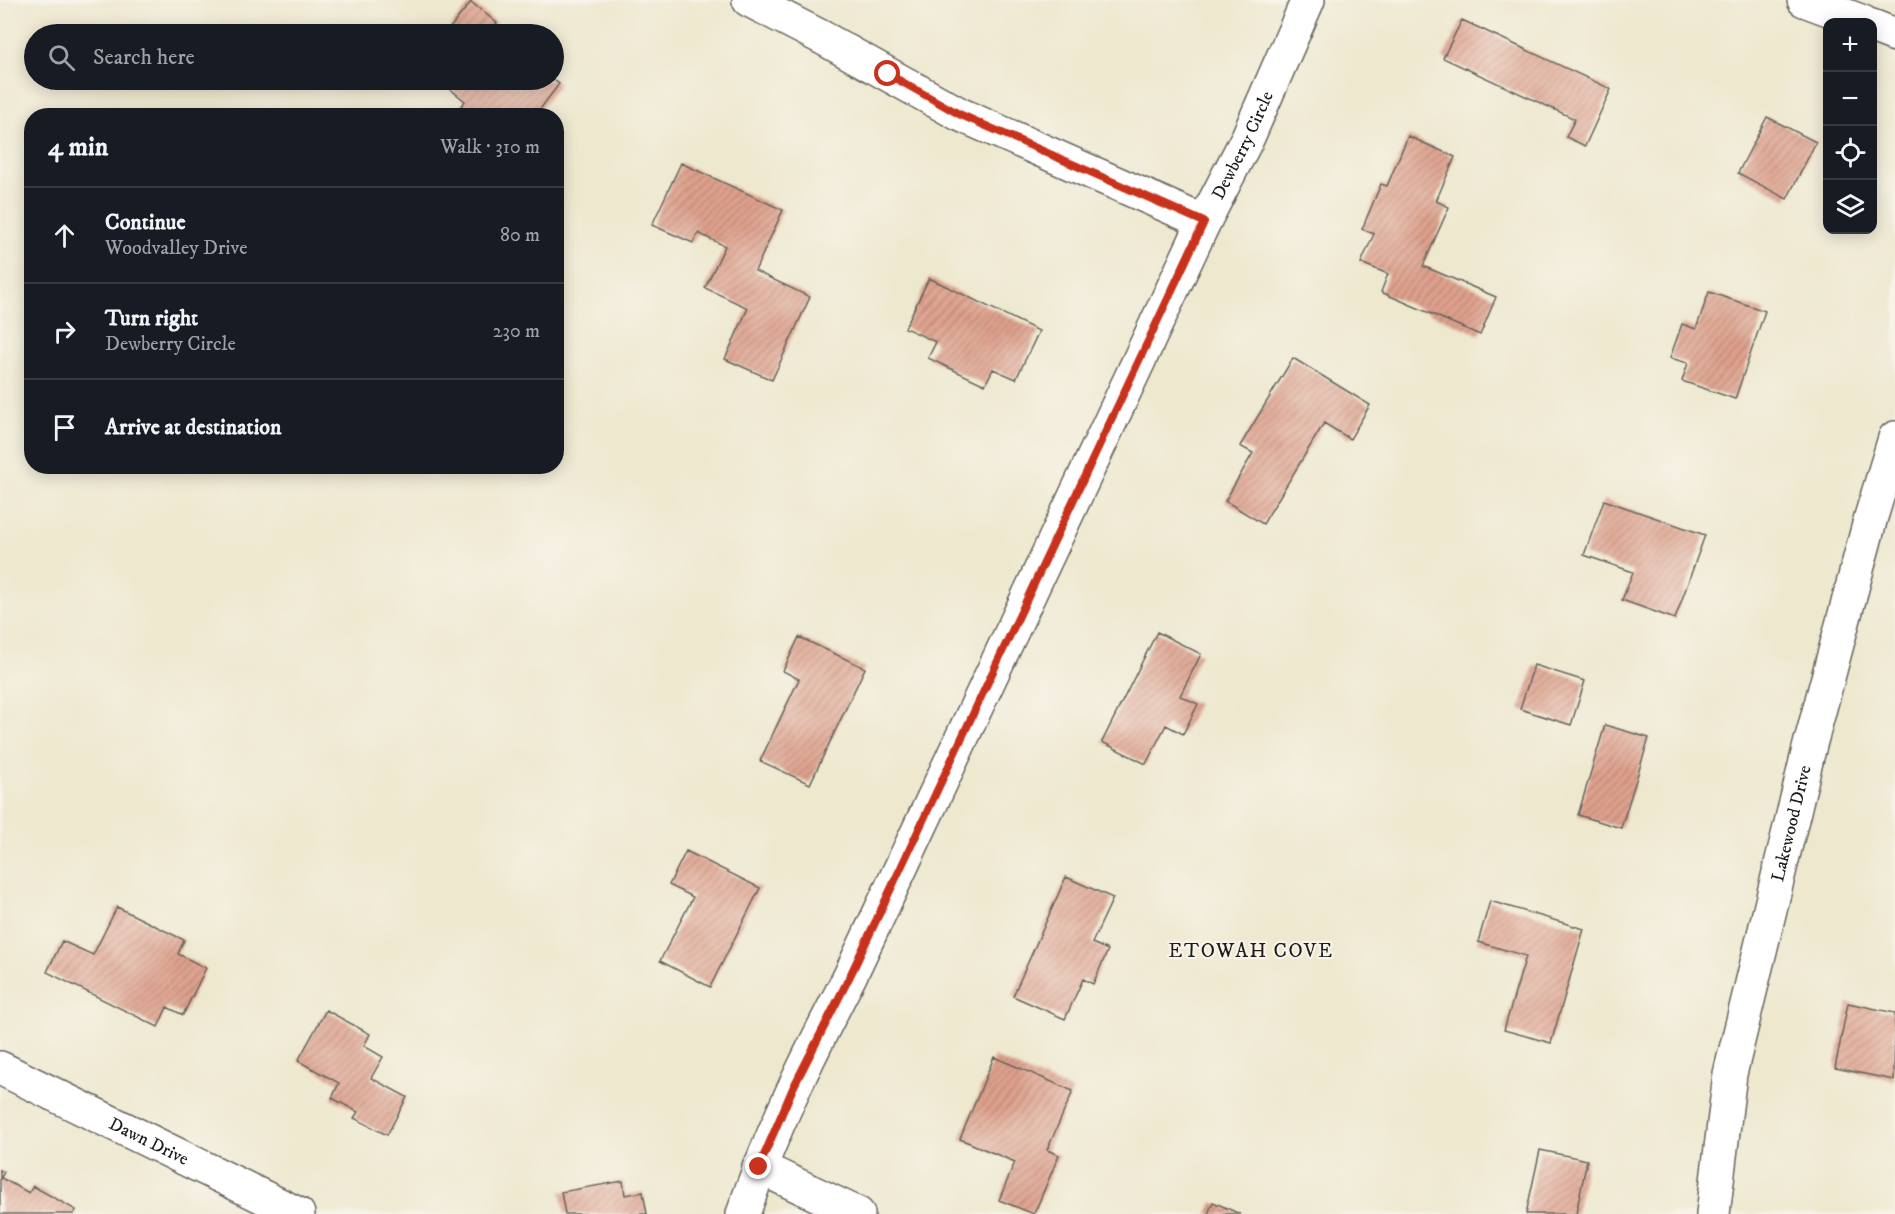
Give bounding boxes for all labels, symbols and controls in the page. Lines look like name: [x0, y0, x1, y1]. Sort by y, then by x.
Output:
map controls: [1823, 18, 1877, 234]
button: +: [1823, 18, 1877, 72]
search box: [24, 24, 564, 90]
icon: search: [45, 41, 78, 74]
text: Search here: [93, 44, 195, 71]
route start: [874, 60, 900, 86]
button: −: [1823, 72, 1877, 126]
street label: Dewberry Circle: [1207, 88, 1279, 204]
button: locate: [1823, 126, 1877, 180]
text: 4 min: [48, 131, 108, 164]
text: Walk · 310 m: [440, 135, 540, 160]
button: layers: [1823, 180, 1877, 234]
text: Continue: [105, 209, 186, 236]
icon: ahead: [48, 219, 81, 252]
text: 80 m: [500, 223, 540, 248]
text: Woodvalley Drive: [105, 236, 248, 261]
text: Turn right: [105, 305, 198, 332]
icon: right: [48, 315, 81, 348]
text: 230 m: [493, 319, 540, 344]
text: Dewberry Circle: [105, 332, 236, 357]
icon: arrive: [48, 411, 81, 444]
text: Arrive at destination: [105, 414, 282, 441]
street label: Lakewood Drive: [1767, 763, 1817, 884]
district label: ETOWAH COVE: [1168, 939, 1334, 964]
street label: Dawn Drive: [105, 1113, 192, 1171]
route end: [745, 1153, 771, 1179]

